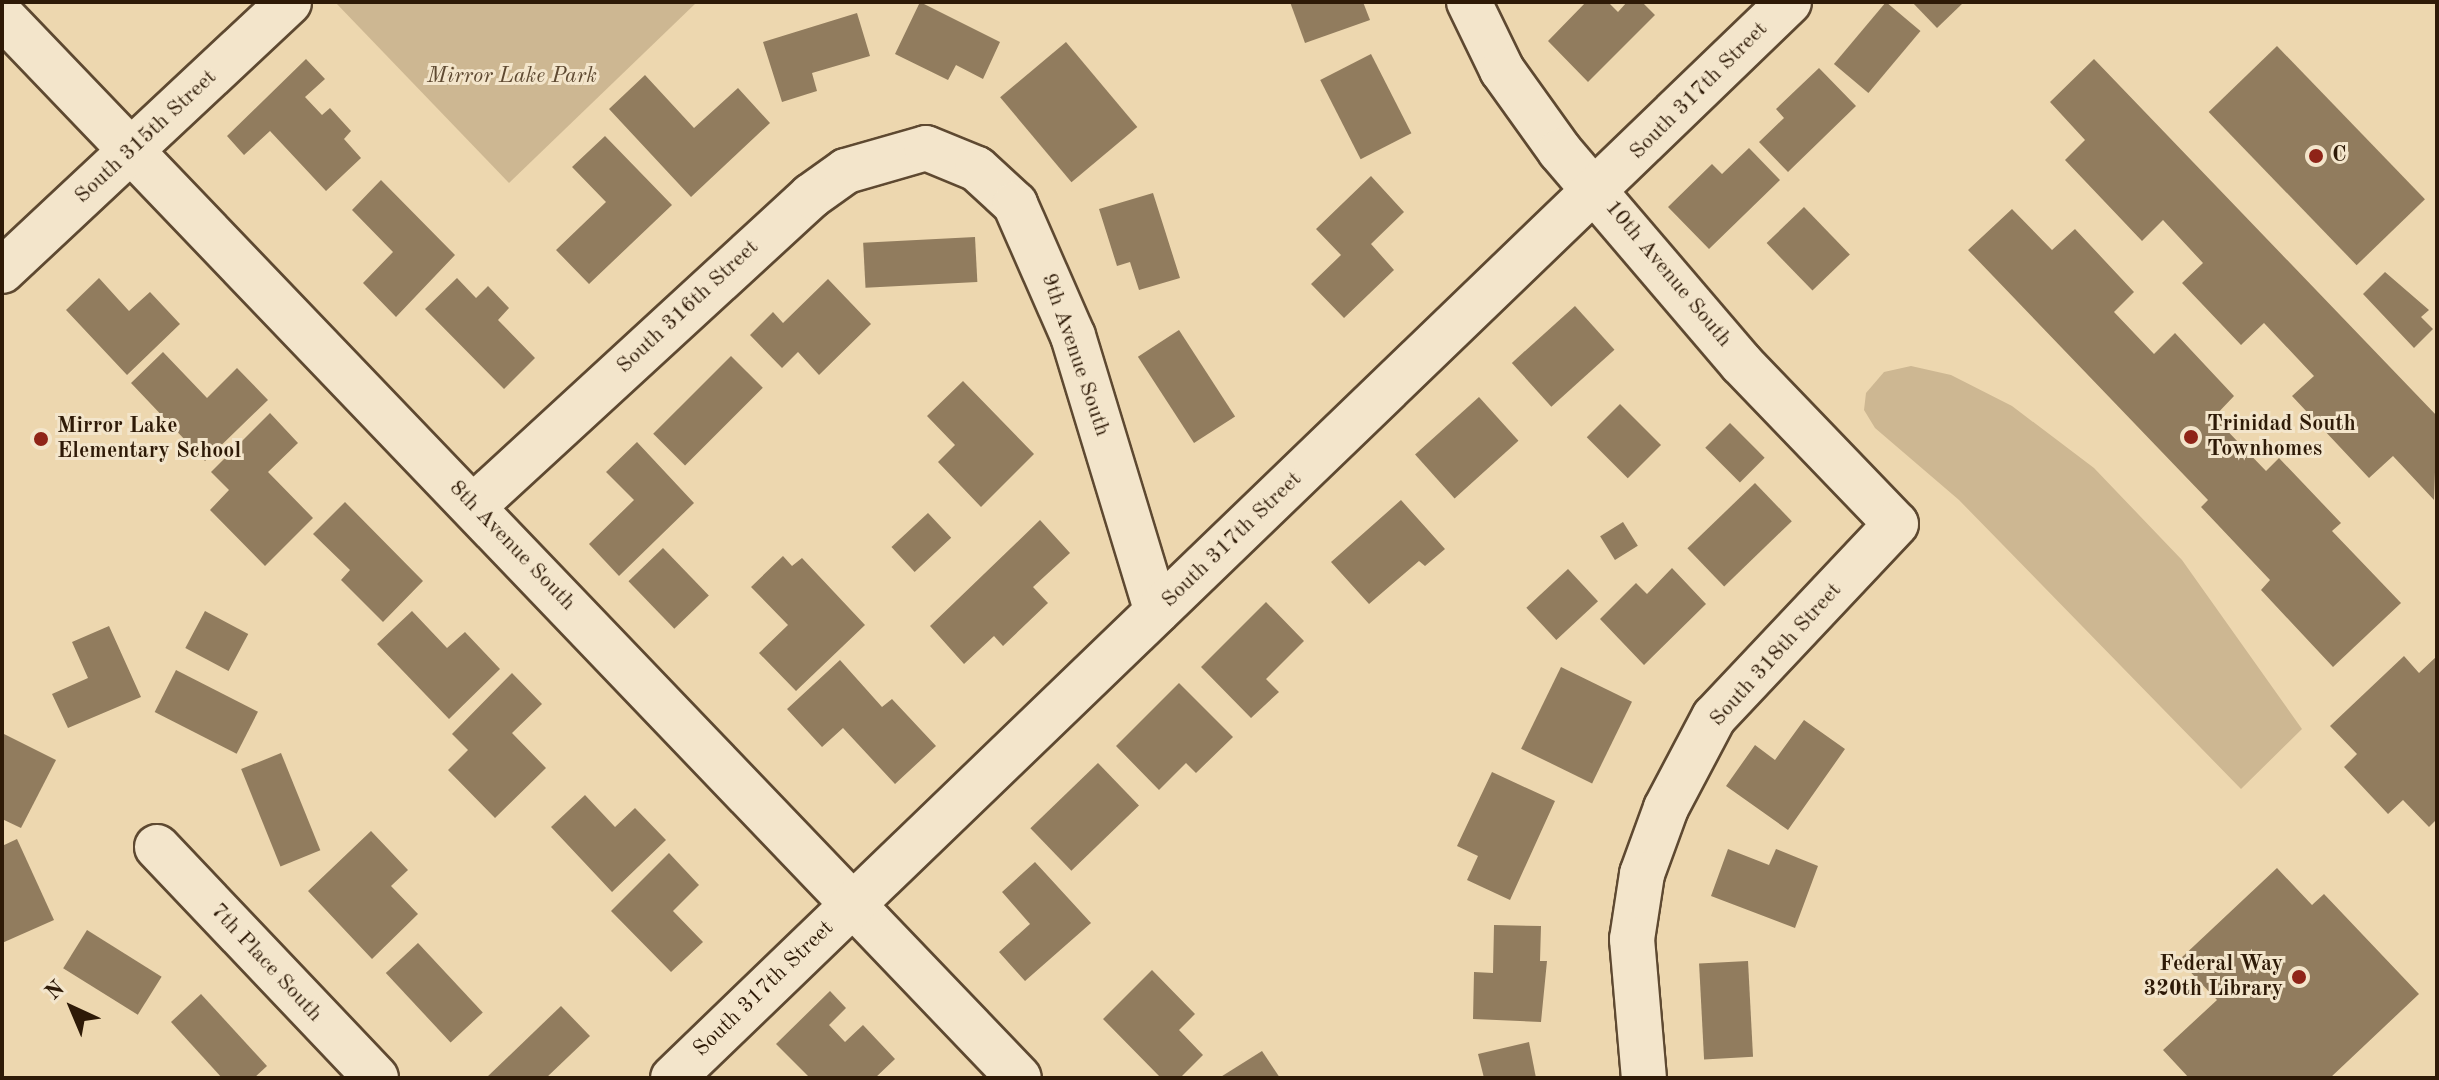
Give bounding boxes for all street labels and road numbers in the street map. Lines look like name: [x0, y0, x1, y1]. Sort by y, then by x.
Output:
street label: South 317th Street: [1624, 16, 1774, 166]
street label: South 315th Street: [70, 64, 222, 210]
street label: 10th Avenue South: [1599, 195, 1737, 353]
street label: South 316th Street: [612, 234, 764, 380]
street label: 9th Avenue South: [1035, 270, 1115, 440]
street label: South 317th Street: [1156, 466, 1308, 614]
street label: 8th Avenue South: [443, 475, 581, 617]
street label: South 318th Street: [1704, 578, 1848, 732]
street label: 7th Place South: [204, 898, 328, 1028]
street label: South 317th Street: [688, 915, 840, 1063]

